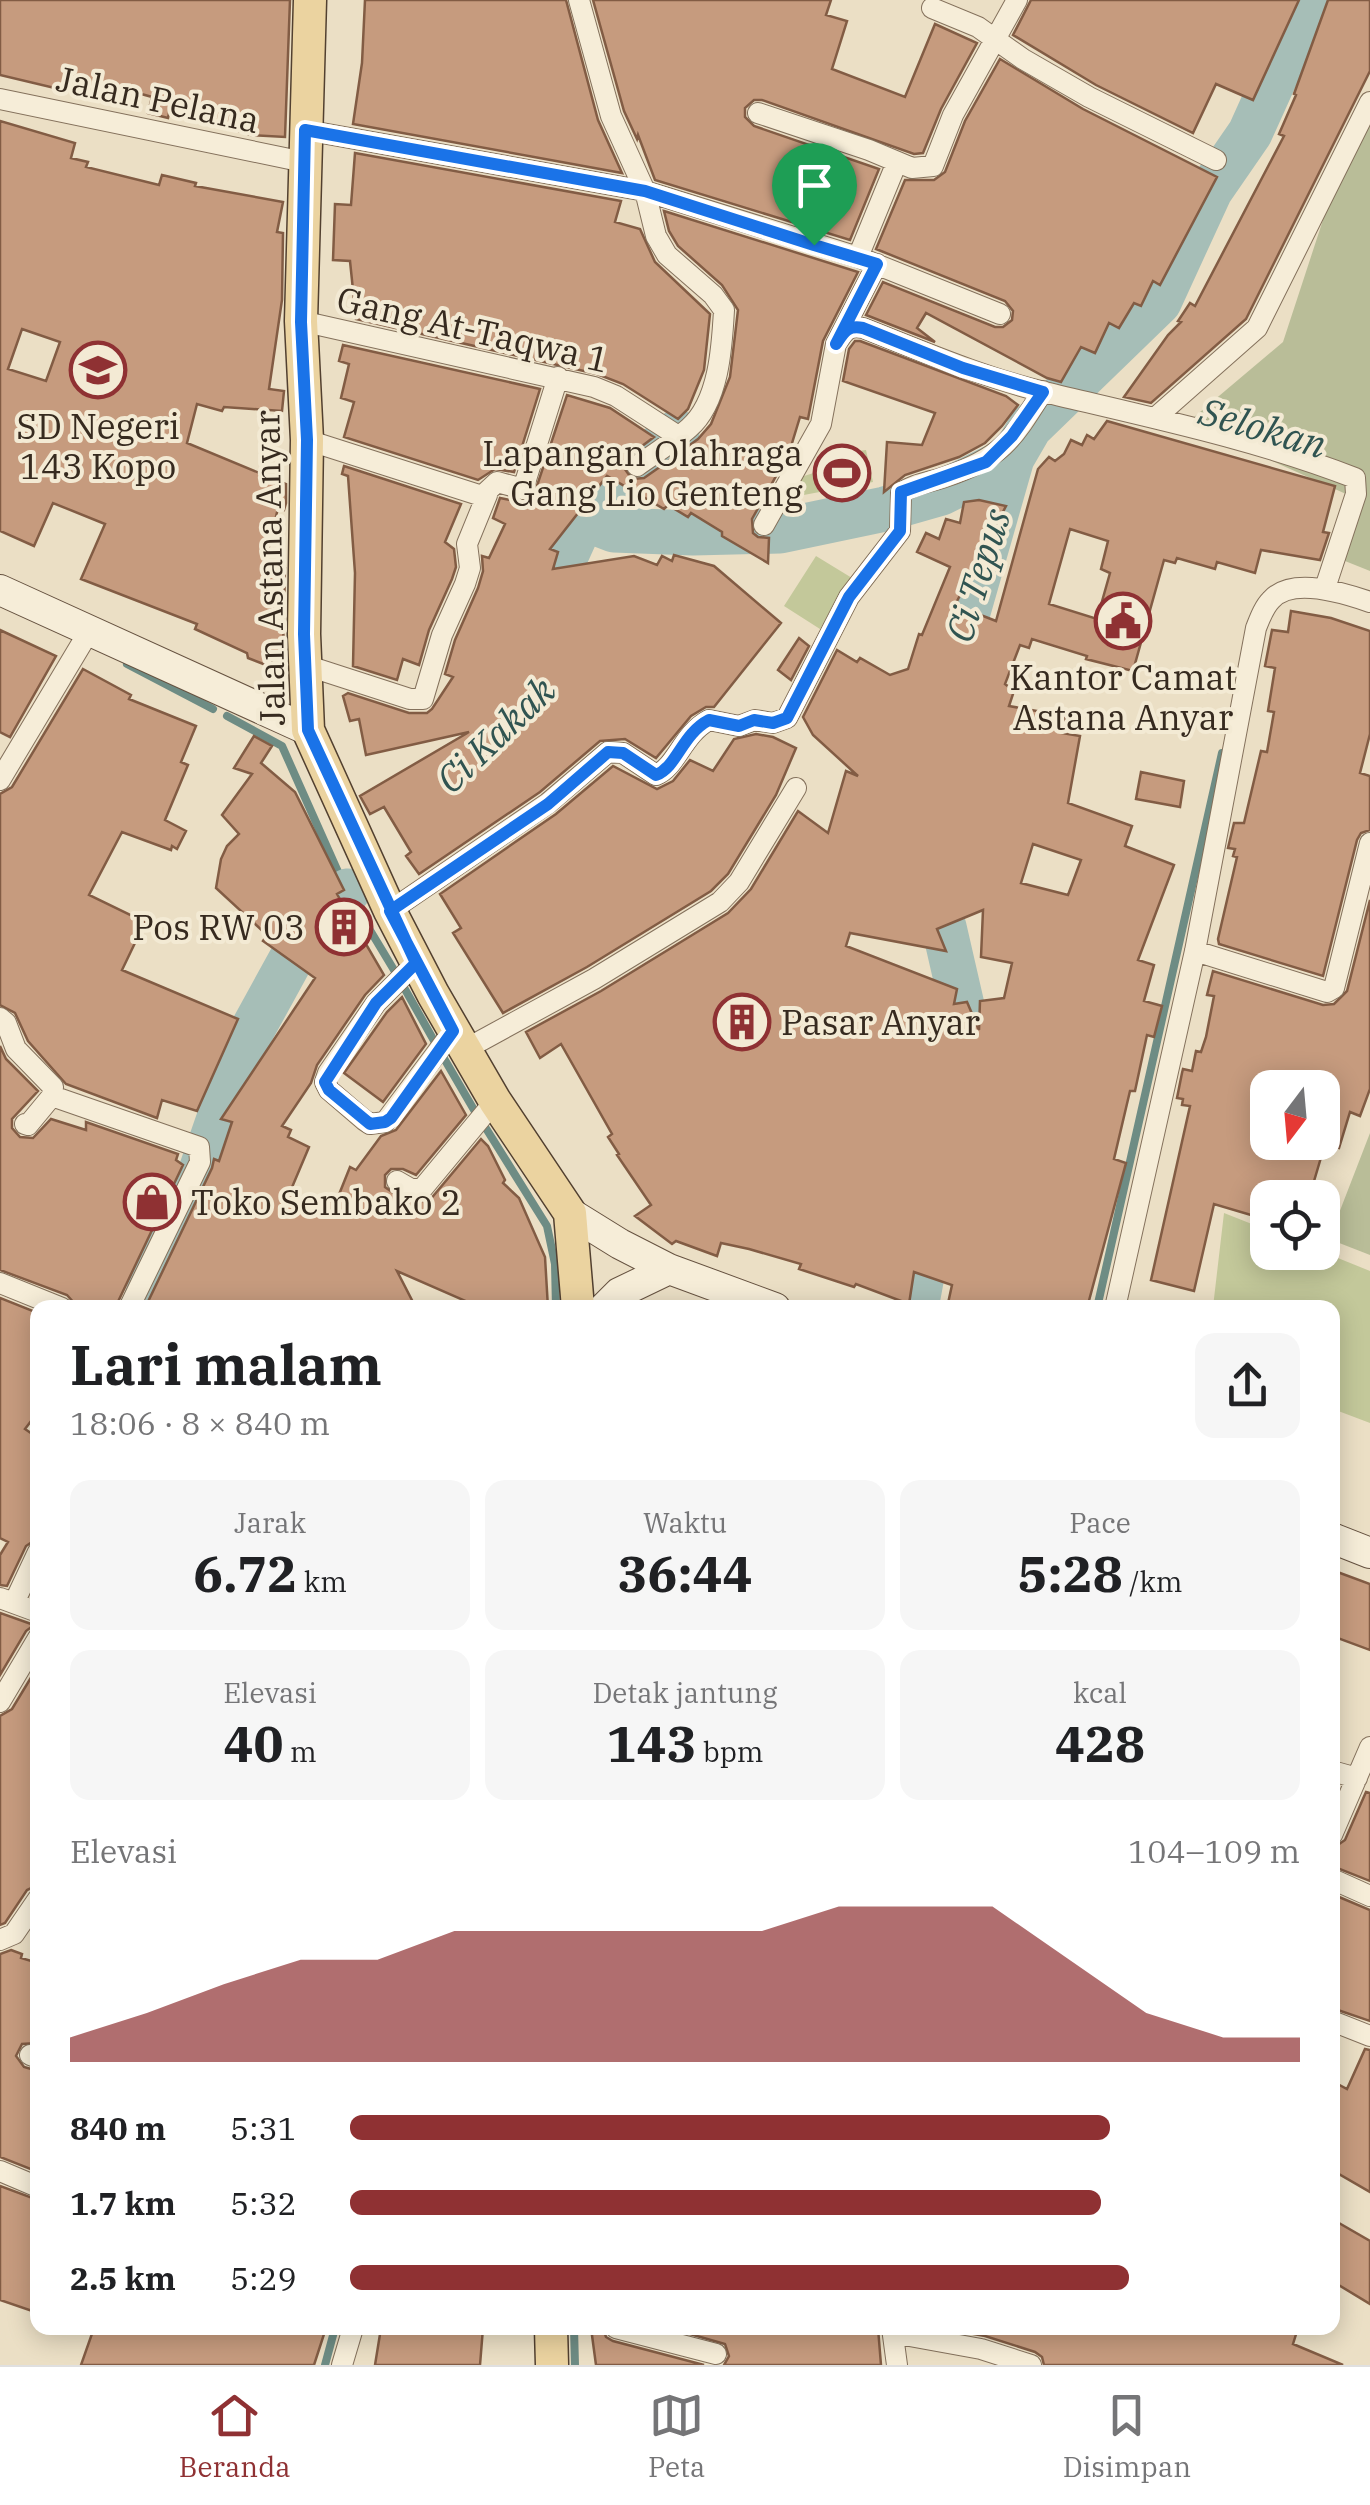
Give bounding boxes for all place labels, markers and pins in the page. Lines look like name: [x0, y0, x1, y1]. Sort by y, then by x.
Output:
pin: [772, 143, 857, 246]
school or university icon: SD Negeri 143 Kopo: [68, 340, 128, 400]
place label: SD Negeri 143 Kopo: [16, 403, 180, 489]
place label: Lapangan Olahraga Gang Lio Genteng: [482, 430, 803, 516]
sports icon: Lapangan Olahraga Gang Lio Genteng: [812, 443, 872, 503]
public building icon: Kantor Camat Astana Anyar: [1093, 591, 1153, 651]
place label: Kantor Camat Astana Anyar: [1009, 654, 1237, 740]
building icon: Pos RW 03: [314, 897, 374, 957]
place label: Pos RW 03: [132, 904, 305, 950]
building icon: Pasar Anyar: [712, 992, 772, 1052]
place label: Pasar Anyar: [781, 999, 981, 1045]
shop icon: Toko Sembako 2: [122, 1172, 182, 1232]
place label: Toko Sembako 2: [191, 1179, 462, 1225]

